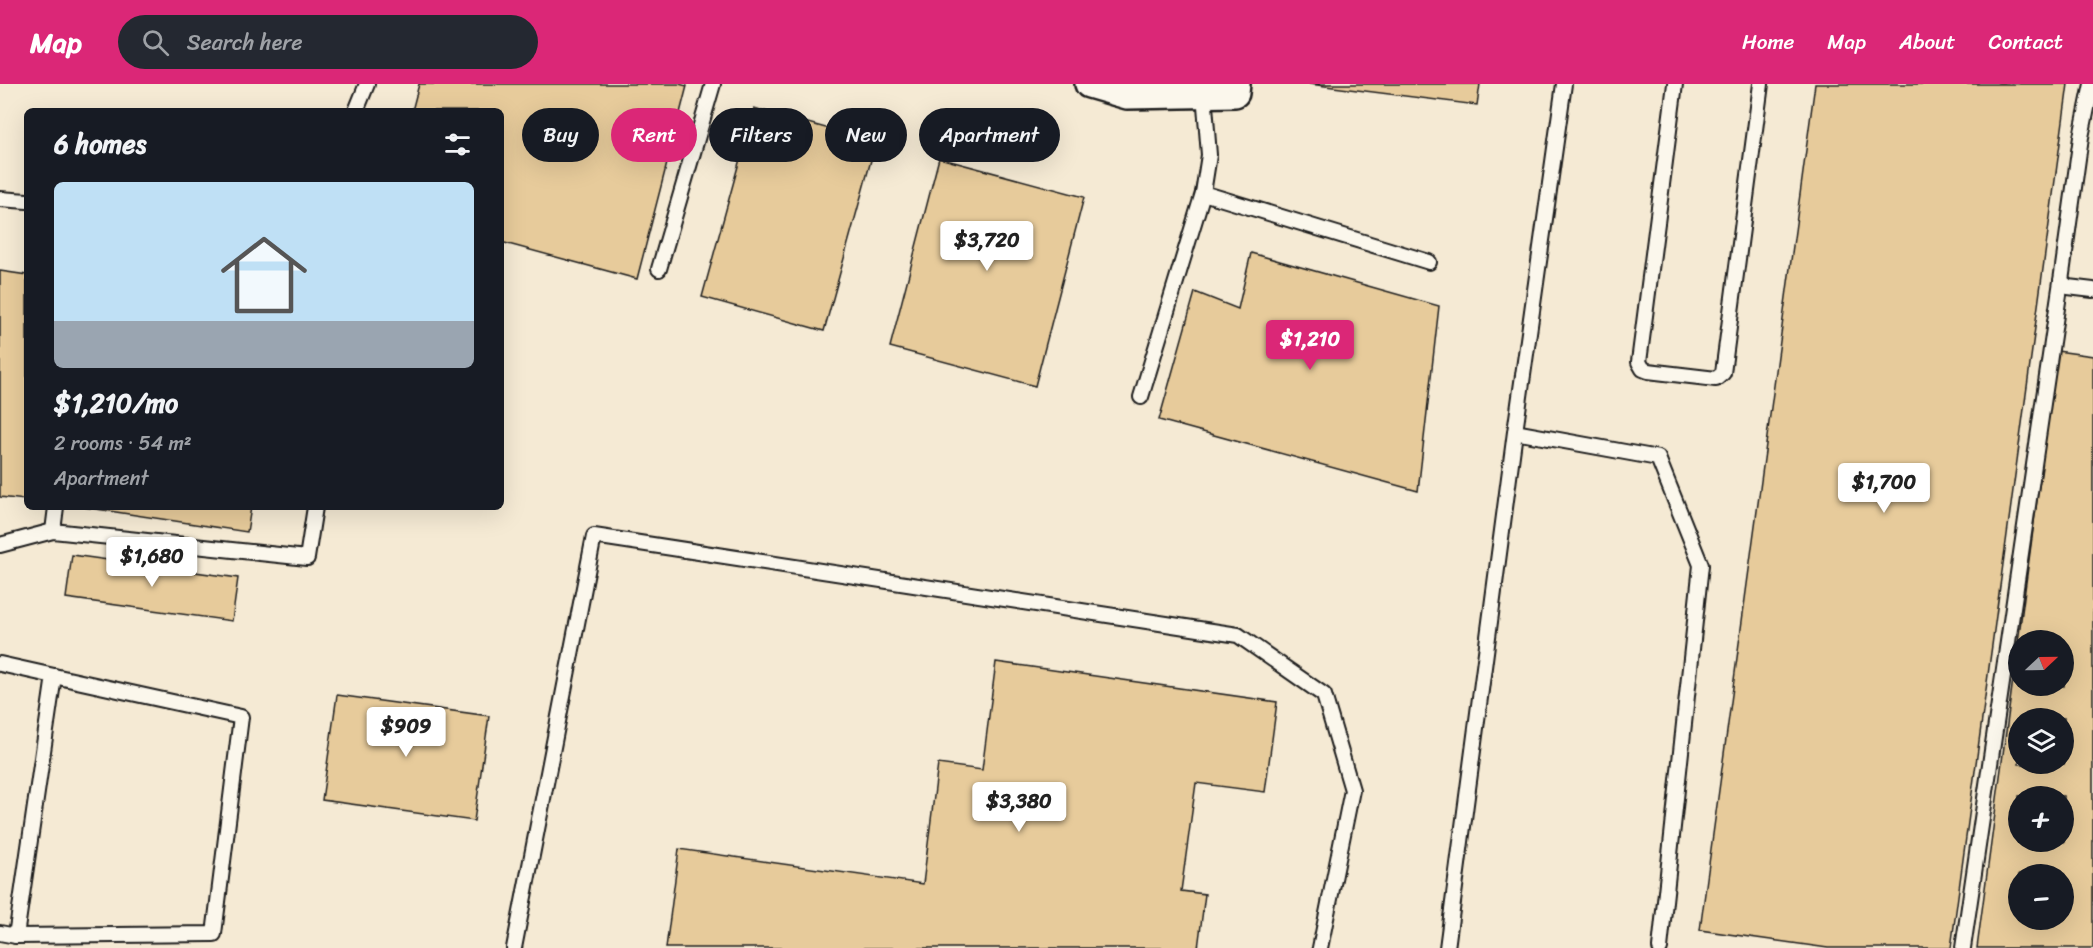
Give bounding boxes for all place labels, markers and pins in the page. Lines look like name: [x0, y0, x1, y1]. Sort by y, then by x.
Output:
pin: $3,720: [938, 221, 1036, 272]
pin: $1,210: [1261, 320, 1359, 371]
pin: $1,700: [1835, 463, 1933, 514]
pin: $1,680: [103, 537, 201, 588]
pin: $909: [370, 707, 442, 758]
pin: $3,380: [970, 782, 1068, 833]

